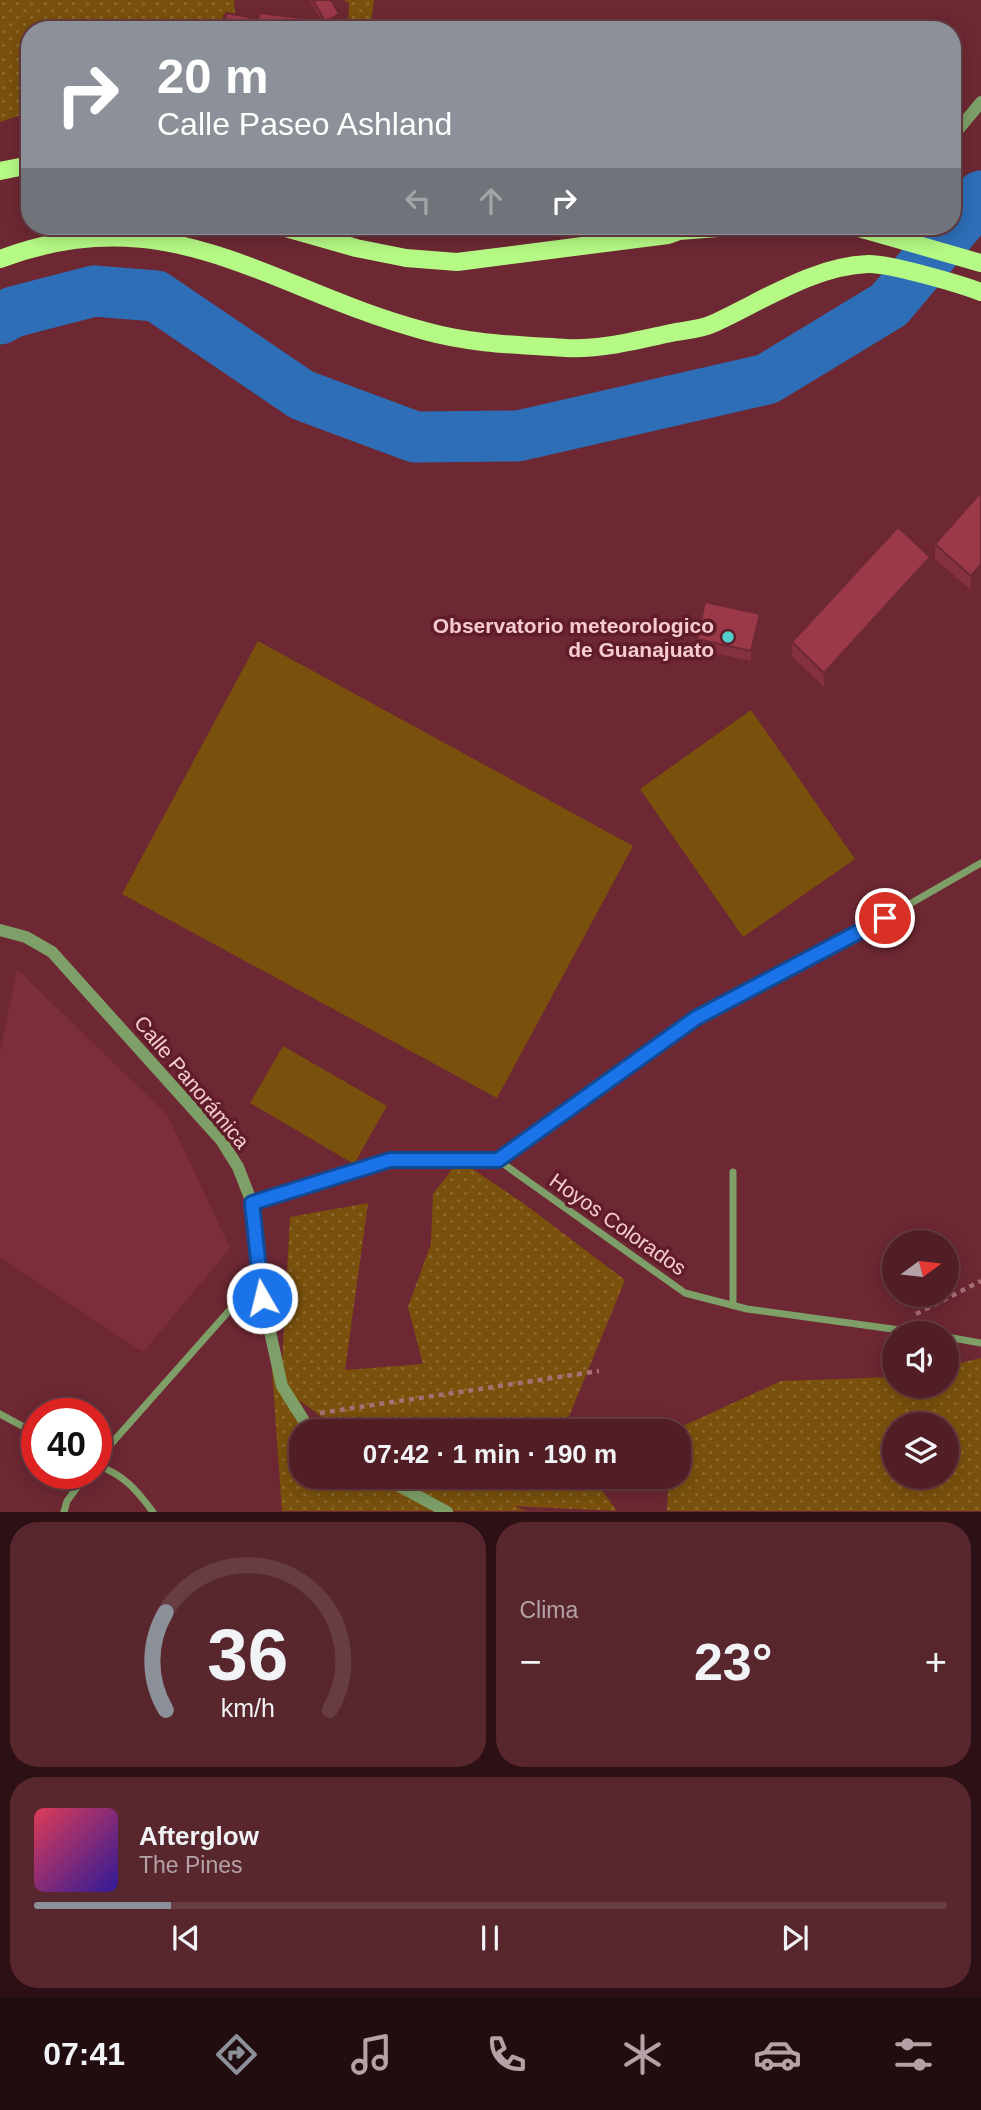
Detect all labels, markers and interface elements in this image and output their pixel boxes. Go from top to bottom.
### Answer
icon: right [42,49,133,140]
text: 20 m [157,49,269,103]
text: Calle Paseo Ashland [157,106,452,142]
icon: left [399,182,437,220]
icon: ahead [472,182,510,220]
icon: right [545,182,583,220]
place label: Observatorio meteorologico de Guanajuato [433,614,714,661]
marker: Observatorio meteorologico de Guanajuato [720,629,736,645]
pin [855,888,915,948]
icon: arrive [866,899,904,937]
street label: Calle Panorámica [130,1011,254,1153]
street label: Hoyos Colorados [545,1168,691,1280]
north arrow [882,1230,959,1307]
map controls [882,1230,959,1489]
position arrow [225,1261,299,1335]
button: sound [882,1321,959,1398]
speed limit sign: 40 [21,1398,112,1489]
button: layers [882,1412,959,1489]
text: 07:42 · 1 min · 190 m [363,1439,617,1469]
text: Clima [520,1597,578,1623]
text: 36 [207,1615,288,1696]
text: 23° [694,1633,773,1691]
text: − [520,1641,542,1683]
text: + [925,1641,947,1683]
text: km/h [221,1694,275,1722]
text: Afterglow [139,1821,259,1851]
text: The Pines [139,1852,243,1878]
icon: previous [167,1919,205,1957]
icon: pause [471,1919,509,1957]
icon: next [776,1919,814,1957]
icon: directions [212,2030,261,2079]
icon: music [347,2030,396,2079]
icon: phone [482,2030,531,2079]
icon: climate [618,2030,667,2079]
icon: car [753,2030,802,2079]
icon: filters [889,2030,938,2079]
text: 07:41 [43,2036,125,2072]

